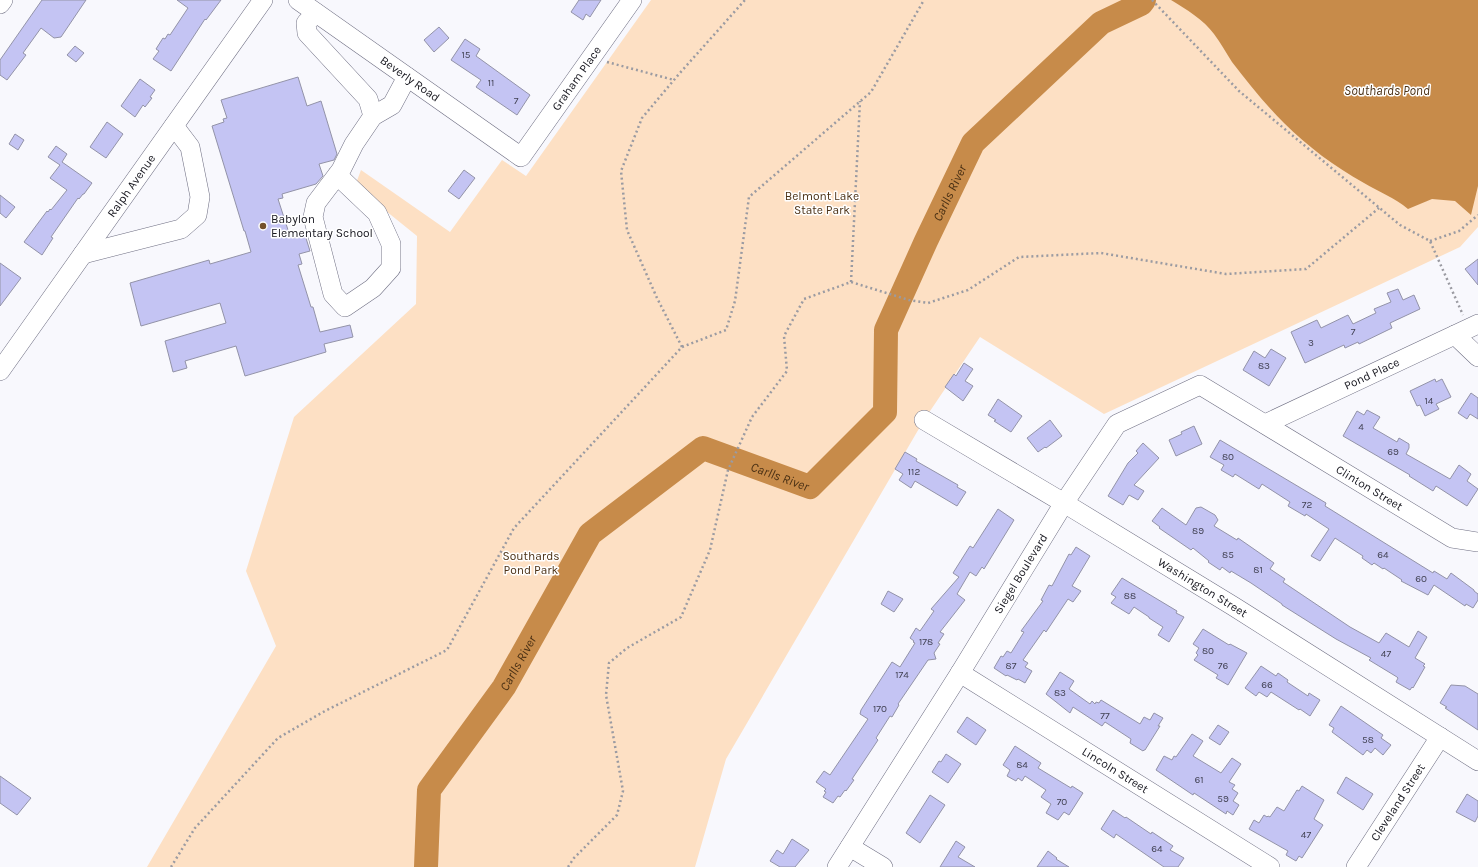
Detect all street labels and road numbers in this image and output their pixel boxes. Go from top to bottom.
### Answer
street label: Graham Place [549,43,604,113]
street label: Beverly Road [378,53,443,105]
street label: Ralph Avenue [104,152,158,220]
street label: Pond Place [1342,355,1402,393]
street label: Clinton Street [1333,462,1406,514]
street label: Siegel Boulevard [991,531,1050,616]
street label: Washington Street [1155,555,1250,620]
street label: Lincoln Street [1079,744,1151,796]
street label: Cleveland Street [1368,761,1428,844]

